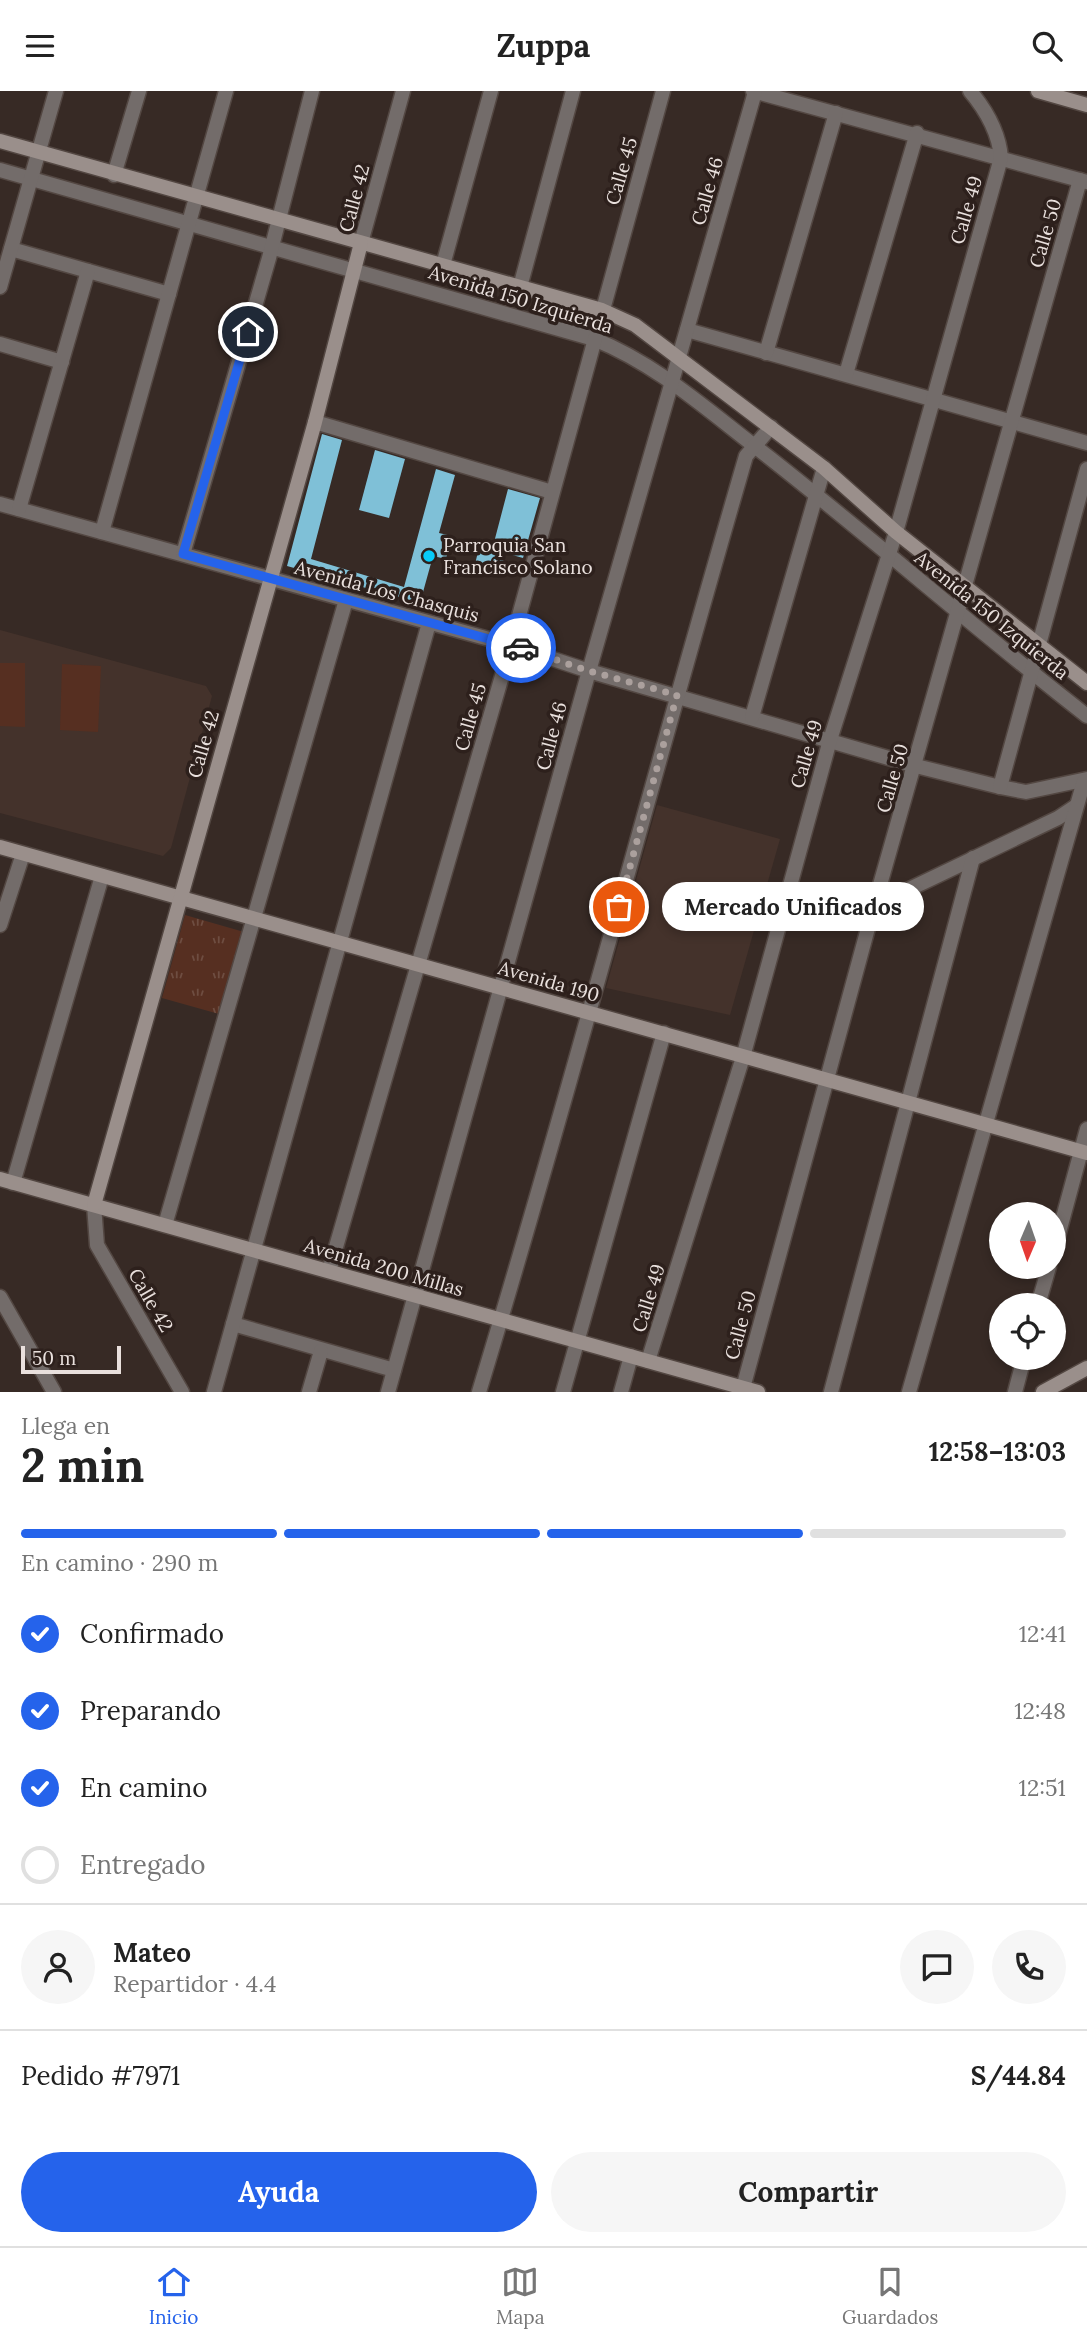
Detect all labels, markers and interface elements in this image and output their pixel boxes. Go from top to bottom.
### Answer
text: Zuppa [497,25,590,66]
icon: menu [21,27,59,65]
icon: search [1028,27,1066,65]
street label: Calle 45 [600,134,642,208]
street label: Calle 46 [686,154,728,228]
street label: Calle 42 [333,161,375,235]
street label: Calle 49 [945,173,987,247]
street label: Calle 50 [1024,196,1066,270]
street label: Avenida 150 Izquierda [425,259,616,339]
pin [218,302,278,362]
icon: home [229,313,267,351]
place label: Parroquia San Francisco Solano [443,533,593,579]
street label: Avenida 150 Izquierda [909,545,1074,685]
marker: Parroquia San Francisco Solano [421,548,437,564]
street label: Avenida Los Chasquis [291,555,482,627]
courier [486,613,556,683]
icon: car [502,629,540,667]
street label: Calle 45 [449,680,491,754]
street label: Calle 46 [530,699,572,773]
street label: Calle 42 [182,707,224,781]
street label: Calle 49 [785,717,827,791]
street label: Calle 50 [871,741,913,815]
pin [589,877,649,937]
callout: Mercado Unificados [661,883,924,931]
icon: bag [600,888,638,926]
text: Mercado Unificados [684,892,902,921]
street label: Avenida 190 [495,955,602,1007]
north arrow [989,1202,1066,1279]
map controls [989,1202,1066,1370]
street label: Avenida 200 Millas [300,1232,467,1301]
street label: Calle 49 [626,1261,670,1335]
street label: Calle 42 [123,1264,179,1336]
street label: Calle 50 [719,1288,761,1362]
button: locate [989,1293,1066,1370]
scale bar [21,1343,121,1375]
text: 50 m [32,1346,76,1370]
text: Llega en [21,1411,110,1440]
text: 12:58–13:03 [929,1435,1066,1468]
text: 2 min [21,1436,144,1495]
text: En camino · 290 m [21,1548,218,1577]
icon: check [21,1615,59,1653]
text: Confirmado [80,1617,224,1650]
text: 12:41 [1019,1619,1066,1648]
icon: check [21,1692,59,1730]
text: Preparando [80,1694,221,1727]
text: 12:48 [1014,1696,1066,1725]
icon: check [21,1769,59,1807]
text: En camino [80,1771,208,1804]
text: 12:51 [1019,1773,1066,1802]
text: Entregado [80,1848,206,1881]
button: person [21,1930,95,2004]
button: chat [900,1930,974,2004]
button: phone [992,1930,1066,2004]
text: Mateo [113,1936,191,1969]
text: Repartidor · 4.4 [113,1969,276,1998]
text: Pedido #7971 [21,2059,180,2092]
text: S/44.84 [971,2059,1066,2092]
button: Ayuda [21,2152,537,2232]
button: Compartir [551,2152,1066,2232]
tab: Inicio [149,2263,198,2329]
tab: Mapa [496,2263,544,2329]
tab: Guardados [842,2263,938,2329]

